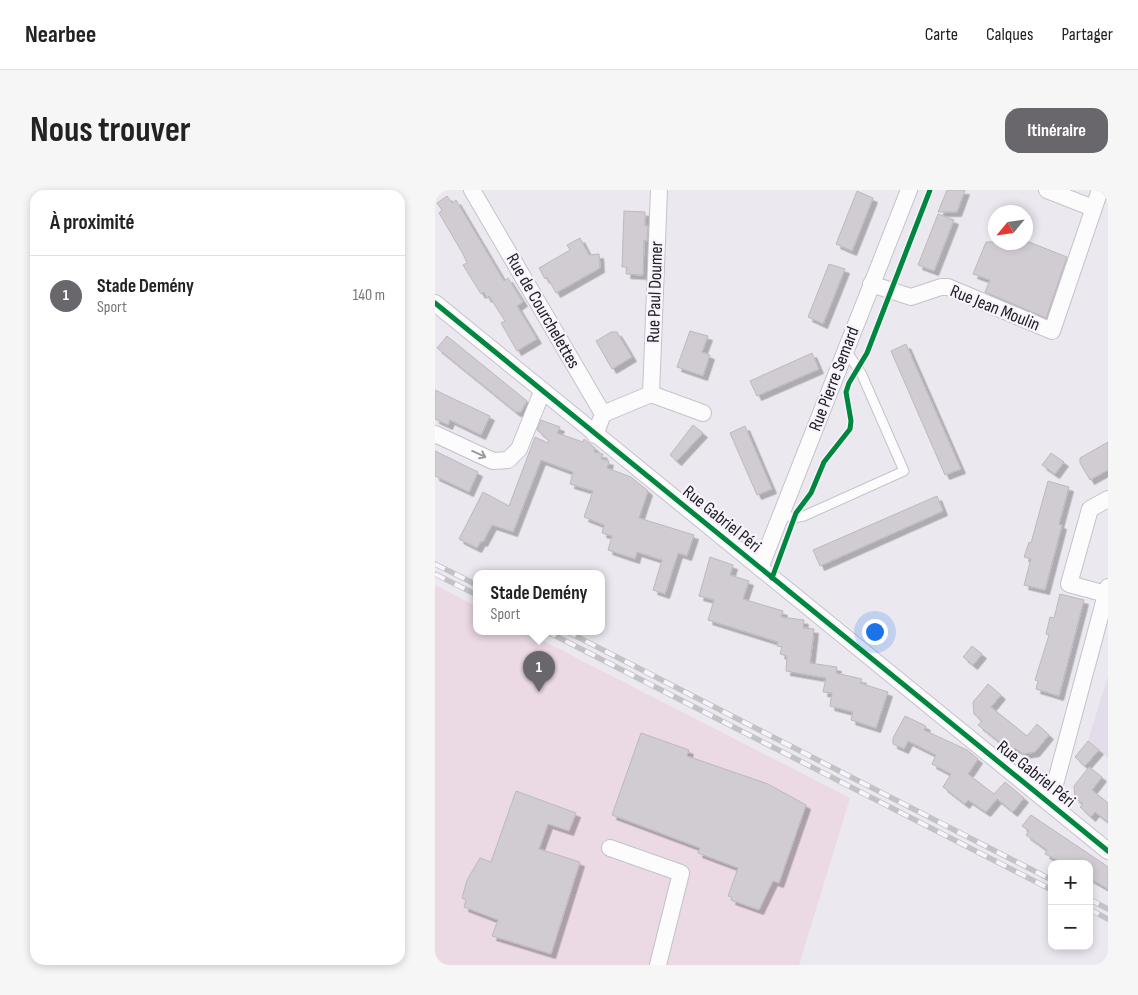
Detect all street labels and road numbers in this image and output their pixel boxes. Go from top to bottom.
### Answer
street label: Rue Paul Doumer [643,241,667,343]
street label: Rue de Courchelettes [502,250,584,372]
street label: Rue Jean Moulin [947,281,1043,335]
street label: Rue Pierre Semard [804,324,864,434]
street label: Rue Gabriel Péri [679,481,765,557]
street label: Rue Gabriel Péri [993,736,1079,812]

